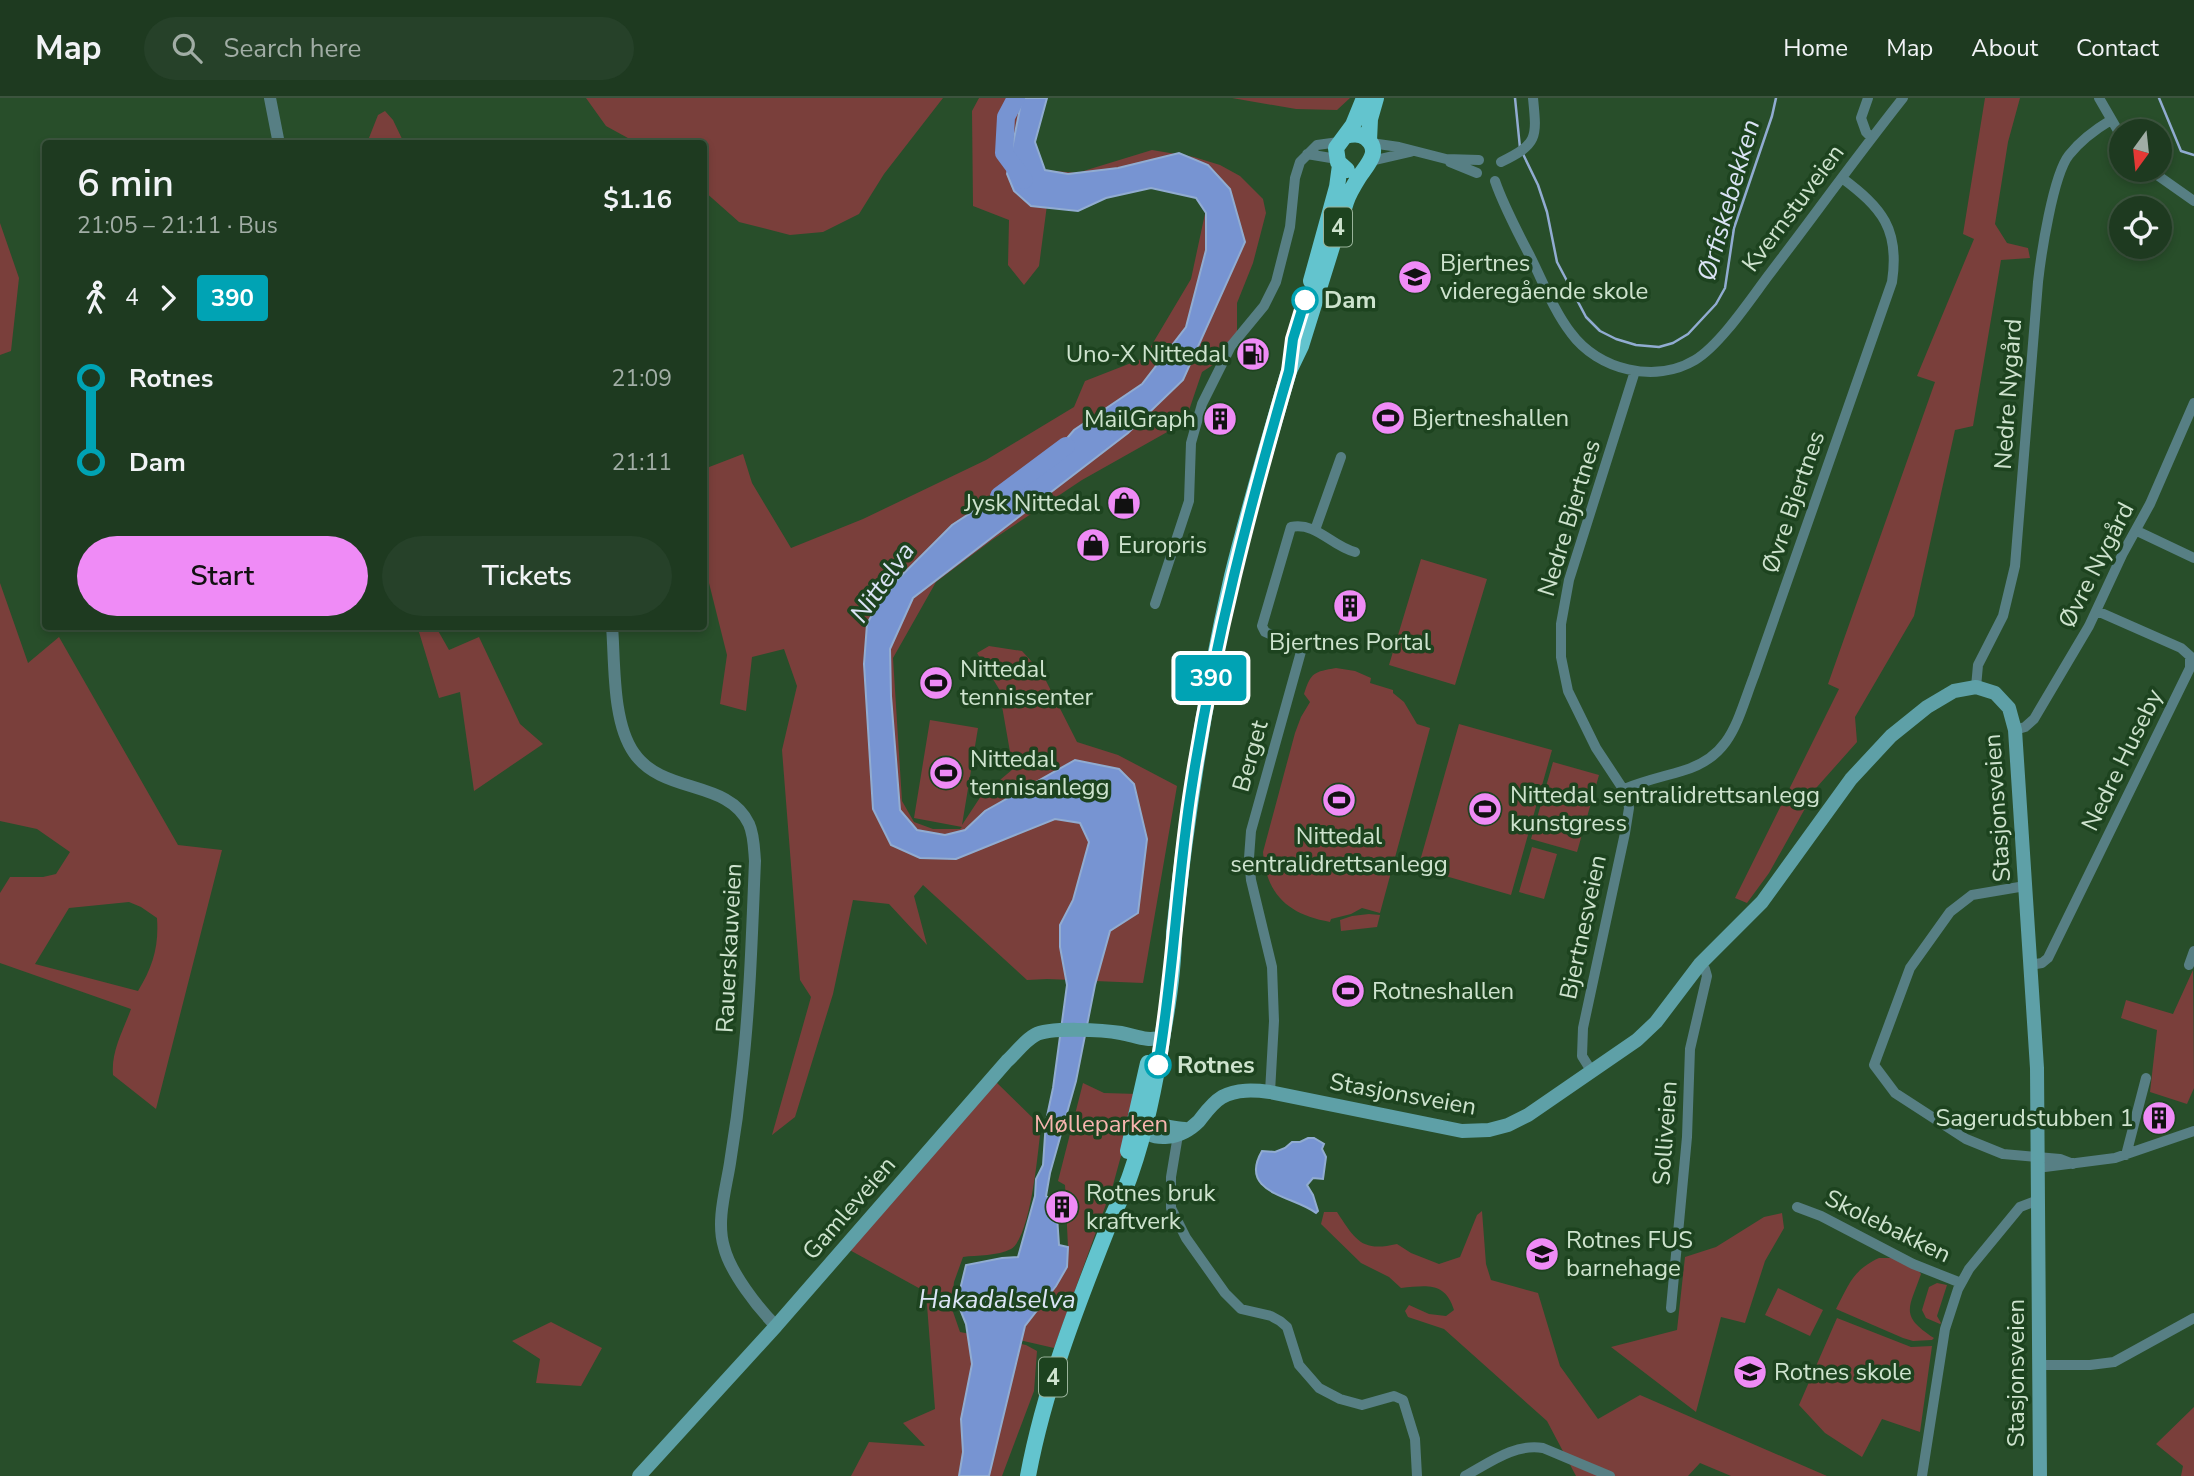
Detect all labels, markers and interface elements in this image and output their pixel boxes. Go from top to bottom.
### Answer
search box [144,17,634,80]
text: Map [35,26,102,71]
icon: search [168,29,206,67]
text: Search here [224,31,361,66]
text: Home [1783,32,1848,64]
text: Map [1886,32,1933,64]
text: About [1971,32,2038,64]
text: Contact [2076,32,2159,64]
water label: Ørfiskebekken [1689,115,1768,285]
north arrow [2109,119,2172,182]
map controls [2109,119,2172,259]
street label: Kvernstuveien [1735,138,1851,278]
text: 6 min [77,158,174,209]
text: $1.16 [603,182,672,217]
button: locate [2109,196,2172,259]
road number: 4 [1324,208,1352,246]
text: 21:05 – 21:11 · Bus [77,210,278,241]
place label: Bjertnes videregående skole [1440,247,1648,307]
school or university icon: Bjertnes videregående skole [1396,258,1434,296]
icon: walk [77,279,115,317]
icon: forward [149,279,187,317]
text: 4 [125,282,139,313]
text: 390 [211,282,254,314]
place label: Dam [1324,284,1376,316]
marker: Dam [1292,287,1318,313]
street label: Nedre Nygård [1987,318,2029,470]
fuel station icon: Uno-X Nittedal [1234,335,1272,373]
place label: Uno-X Nittedal [1066,338,1228,370]
text: Rotnes [129,361,213,396]
text: 21:09 [612,363,672,394]
sports icon: Bjertneshallen [1369,399,1407,437]
building icon: MailGraph [1201,400,1239,438]
place label: Bjertneshallen [1412,402,1569,434]
place label: MailGraph [1084,403,1196,435]
street label: Øvre Bjertnes [1754,427,1832,577]
street label: Nedre Bjertnes [1530,436,1608,600]
text: Dam [129,445,186,480]
text: 21:11 [612,447,672,478]
shop icon: Jysk Nittedal [1105,484,1143,522]
place label: Jysk Nittedal [963,487,1100,519]
street label: Øvre Nygård [2051,497,2141,633]
shop icon: Europris [1074,526,1112,564]
place label: Europris [1118,529,1207,561]
water label: Nittelva [842,535,923,630]
button: Start [77,536,368,616]
button: Tickets [382,536,672,616]
building icon: Bjertnes Portal [1331,587,1369,625]
place label: Bjertnes Portal [1269,626,1431,658]
place label: Nittedal tennissenter [960,653,1093,713]
line badge: 390 [1171,655,1251,701]
text: 390 [1189,662,1233,694]
sports icon: Nittedal tennissenter [917,664,955,702]
street label: Nedre Huseby [2074,683,2170,836]
street label: Berget [1225,716,1276,795]
street label: Stasjonsveien [1976,733,2018,883]
place label: Nittedal tennisanlegg [970,743,1110,803]
sports icon: Nittedal tennisanlegg [927,754,965,792]
place label: Nittedal sentralidrettsanlegg kunstgress [1510,779,1820,839]
sports icon: Nittedal sentralidrettsanlegg [1320,781,1358,819]
sports icon: Nittedal sentralidrettsanlegg kunstgress [1466,790,1504,828]
place label: Nittedal sentralidrettsanlegg [1230,820,1448,880]
street label: Bjertnesveien [1552,852,1614,1002]
street label: Rauerskauveien [709,862,749,1034]
sports icon: Rotneshallen [1329,972,1367,1010]
place label: Rotneshallen [1372,975,1514,1007]
place label: Rotnes [1177,1049,1255,1081]
marker: Rotnes [1145,1052,1171,1078]
street label: Stasjonsveien [1327,1065,1479,1123]
street label: Solliveien [1645,1080,1685,1186]
building icon: Sagerudstubben 1 [2140,1099,2178,1137]
place label: Sagerudstubben 1 [1935,1102,2134,1134]
park label: Mølleparken [1034,1108,1168,1140]
street label: Gamleveien [795,1149,903,1267]
place label: Rotnes bruk kraftverk [1086,1177,1217,1237]
street label: Skolebakken [1820,1182,1956,1270]
building icon: Rotnes bruk kraftverk [1043,1188,1081,1226]
place label: Rotnes FUS barnehage [1566,1224,1693,1284]
school or university icon: Rotnes FUS barnehage [1523,1235,1561,1273]
water label: Hakadalselva [918,1282,1076,1317]
street label: Stasjonsveien [2000,1299,2032,1447]
school or university icon: Rotnes skole [1731,1353,1769,1391]
place label: Rotnes skole [1774,1356,1912,1388]
road number: 4 [1039,1358,1067,1396]

